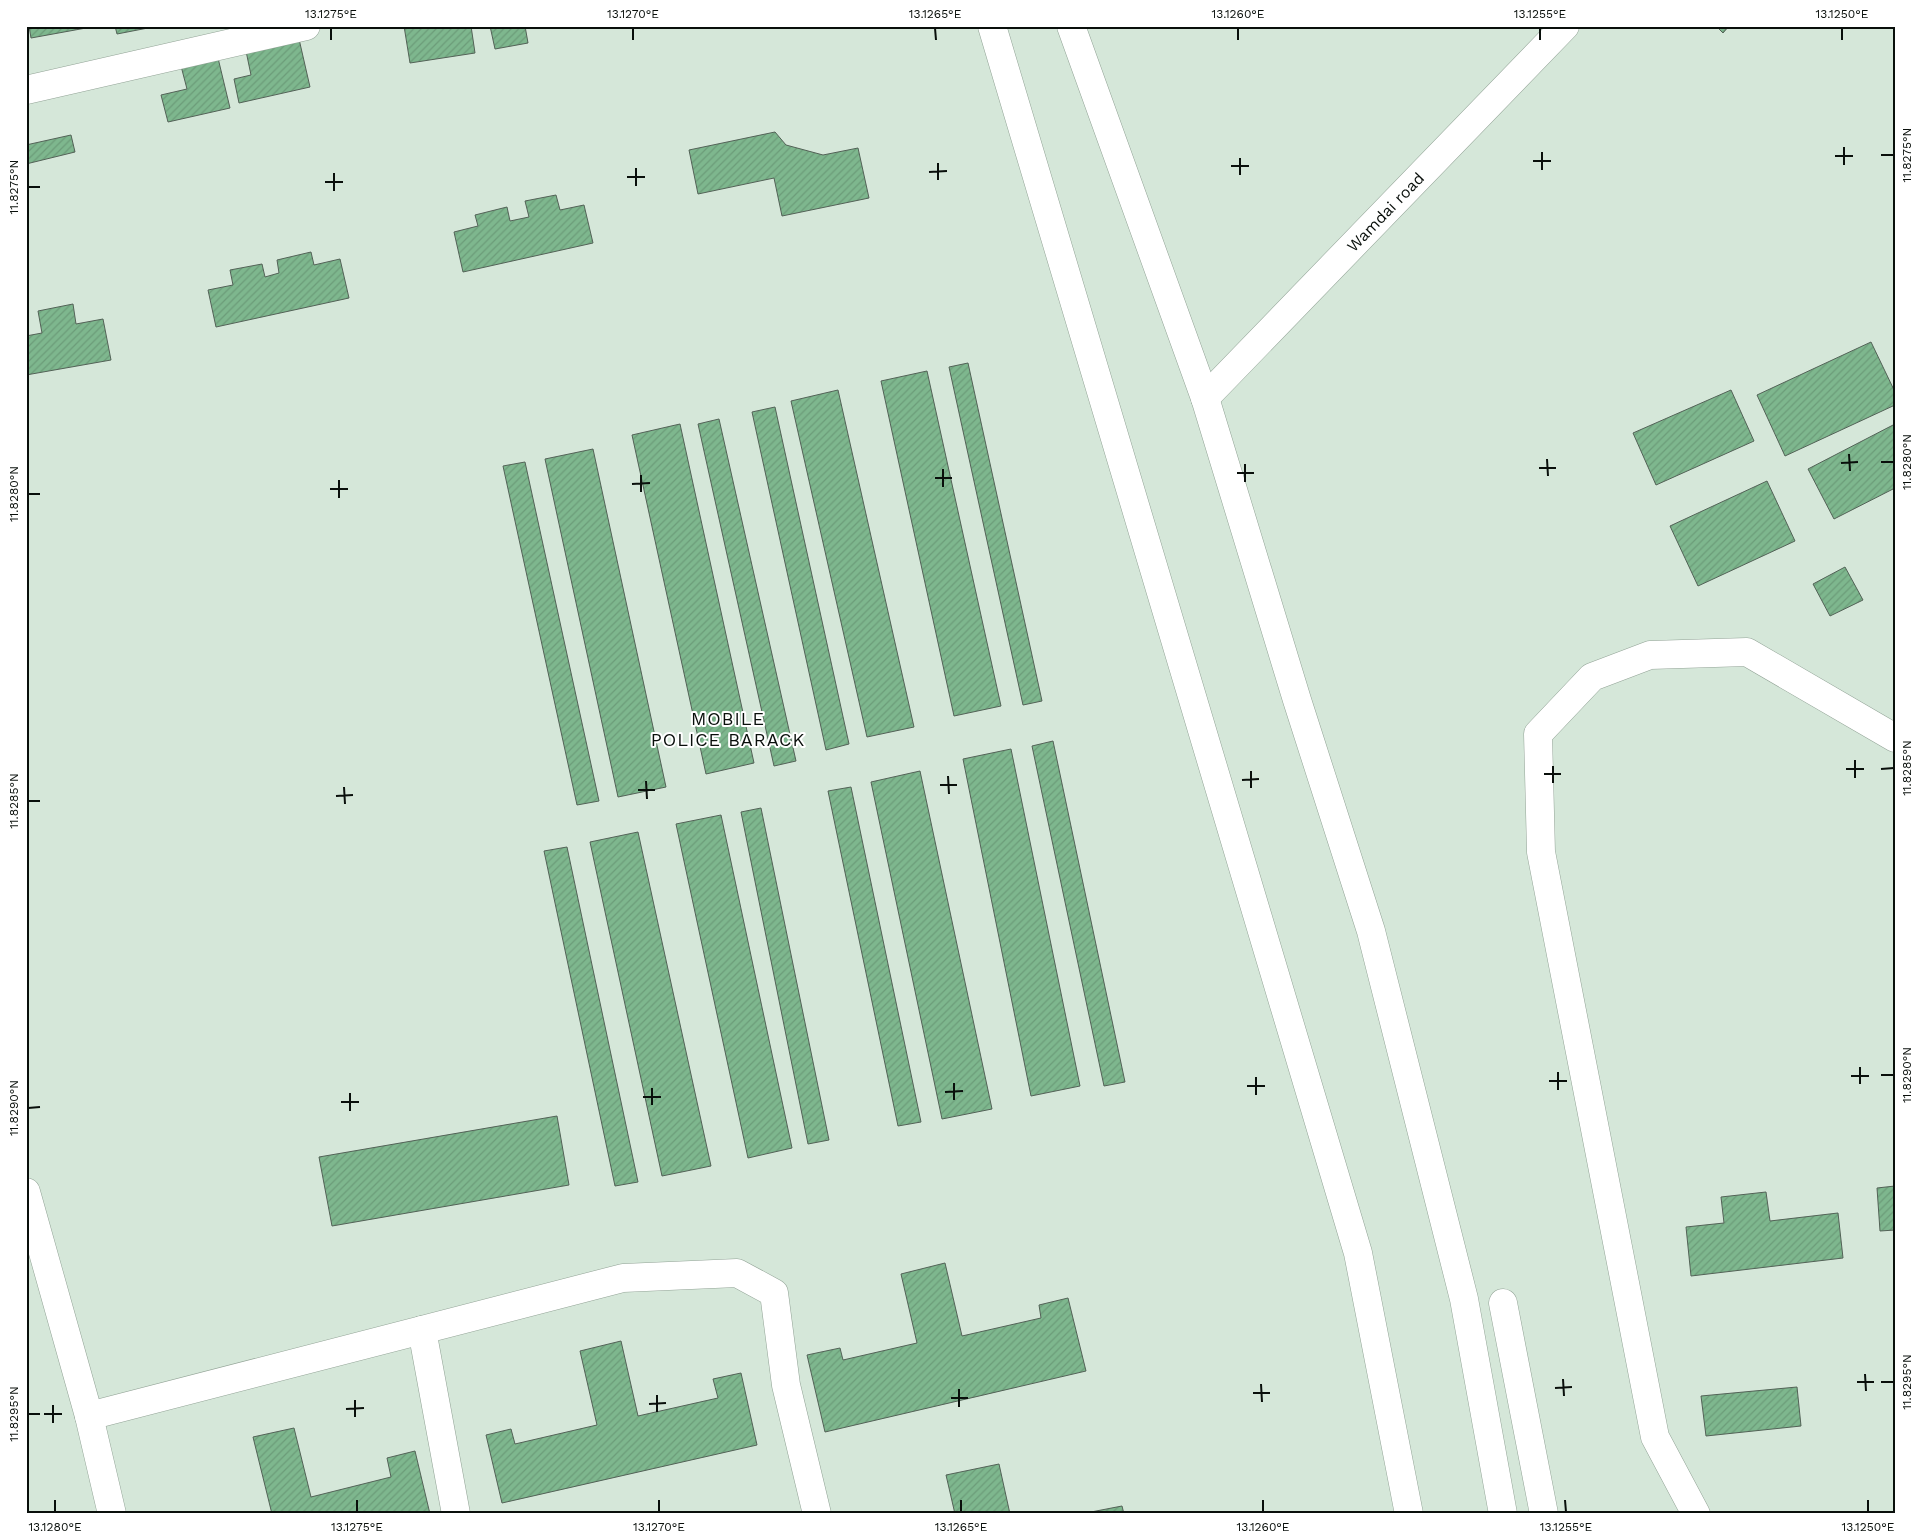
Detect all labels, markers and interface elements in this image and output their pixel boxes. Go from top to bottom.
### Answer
text: 13.1275°E [305,7,357,21]
text: 13.1270°E [607,7,659,21]
text: 13.1265°E [909,7,962,21]
text: 13.1260°E [1211,7,1265,21]
text: 13.1255°E [1514,7,1566,21]
text: 13.1250°E [1816,7,1869,21]
text: 11.8275°N [1900,128,1914,182]
text: 11.8275°N [7,160,21,214]
street label: Wamdai road [1343,169,1428,256]
text: 11.8280°N [1900,434,1914,490]
text: 11.8280°N [7,466,21,522]
district label: MOBILE POLICE BARACK [651,708,805,750]
text: 11.8285°N [1900,740,1914,796]
text: 11.8285°N [7,773,21,829]
text: 11.8290°N [1900,1047,1914,1103]
text: 11.8290°N [7,1080,21,1136]
text: 11.8295°N [1900,1354,1914,1410]
text: 11.8295°N [7,1386,21,1442]
text: 13.1280°E [28,1520,82,1534]
text: 13.1275°E [331,1520,383,1534]
text: 13.1270°E [633,1520,685,1534]
text: 13.1265°E [935,1520,988,1534]
text: 13.1260°E [1236,1520,1290,1534]
text: 13.1255°E [1540,1520,1592,1534]
text: 13.1250°E [1842,1520,1895,1534]

